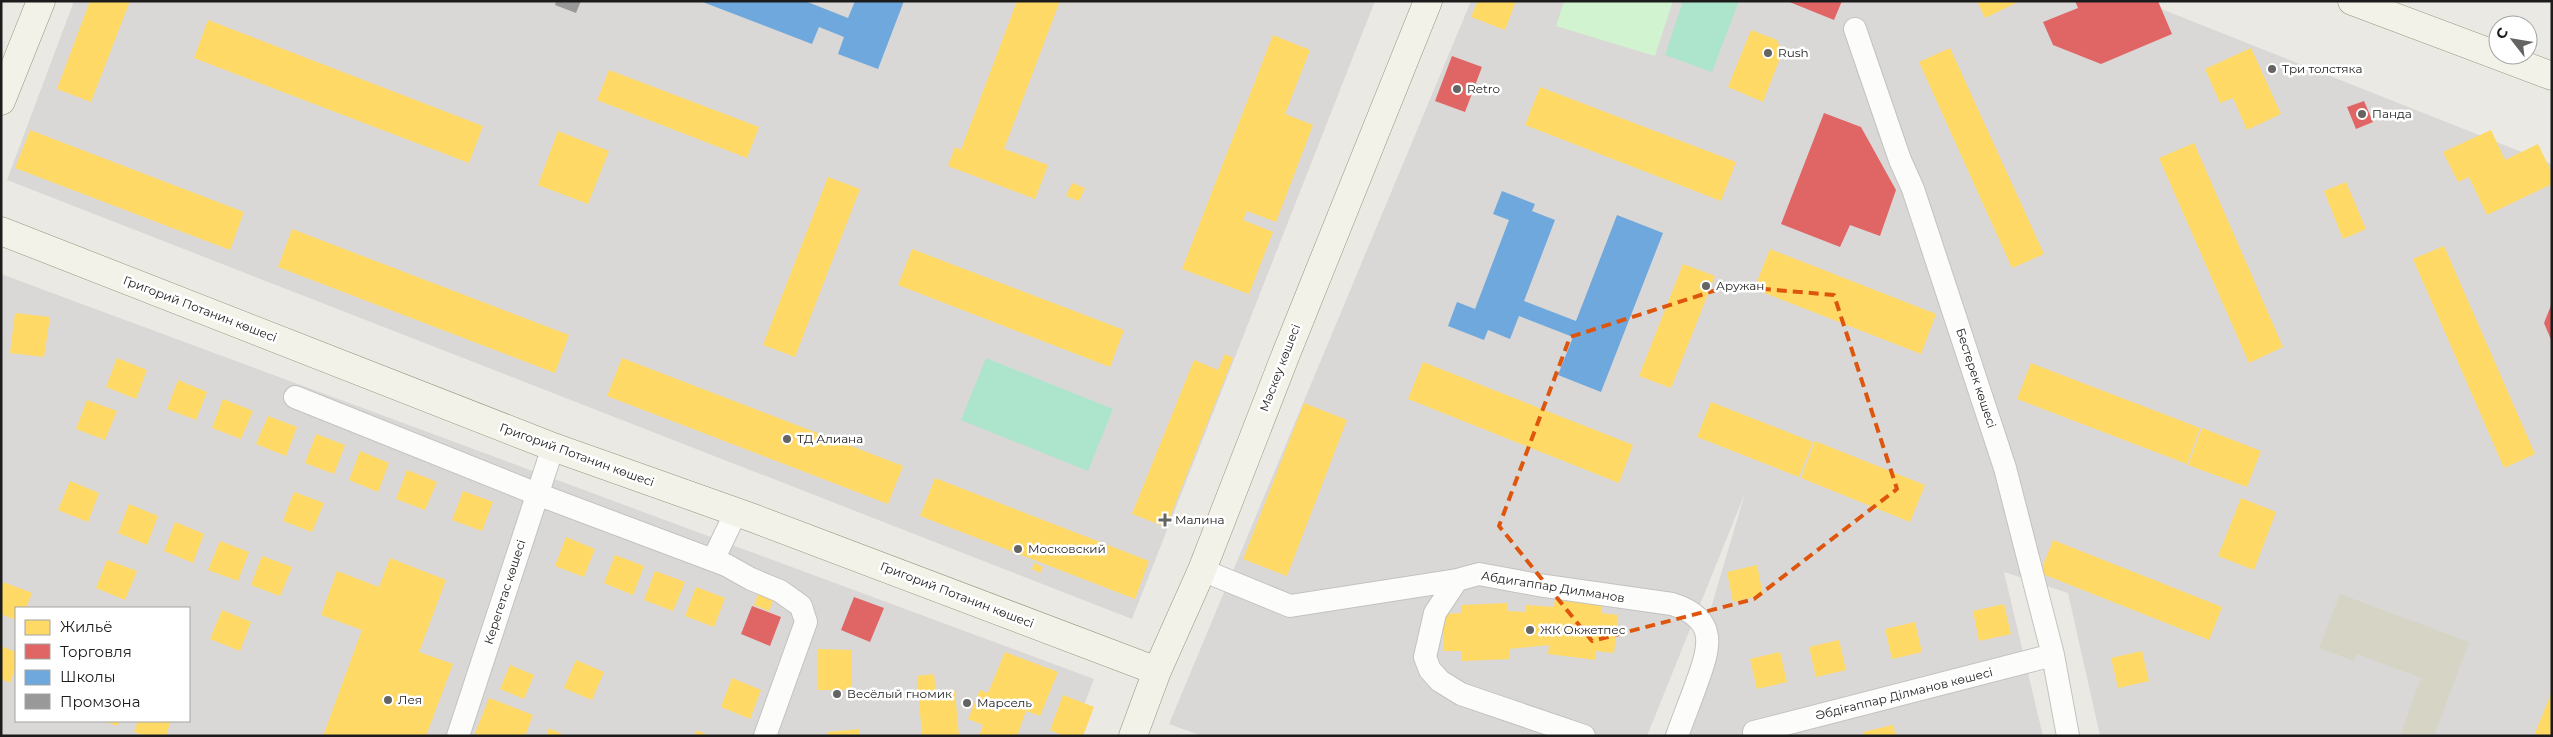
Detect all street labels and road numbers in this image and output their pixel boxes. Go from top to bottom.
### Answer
street label: Григорий Потанин көшесі [121,272,279,345]
street label: Мәскеу көшесі [1256,322,1303,414]
street label: Бестерек көшесі [1953,326,2000,430]
street label: Григорий Потанин көшесі [498,420,657,490]
street label: Керегетас көшесі [481,538,529,646]
street label: Григорий Потанин көшесі [878,558,1036,631]
street label: Абдигаппар Дилманов [1480,568,1626,605]
street label: Әбдіғаппар Ділманов көшесі [1814,664,1994,723]

